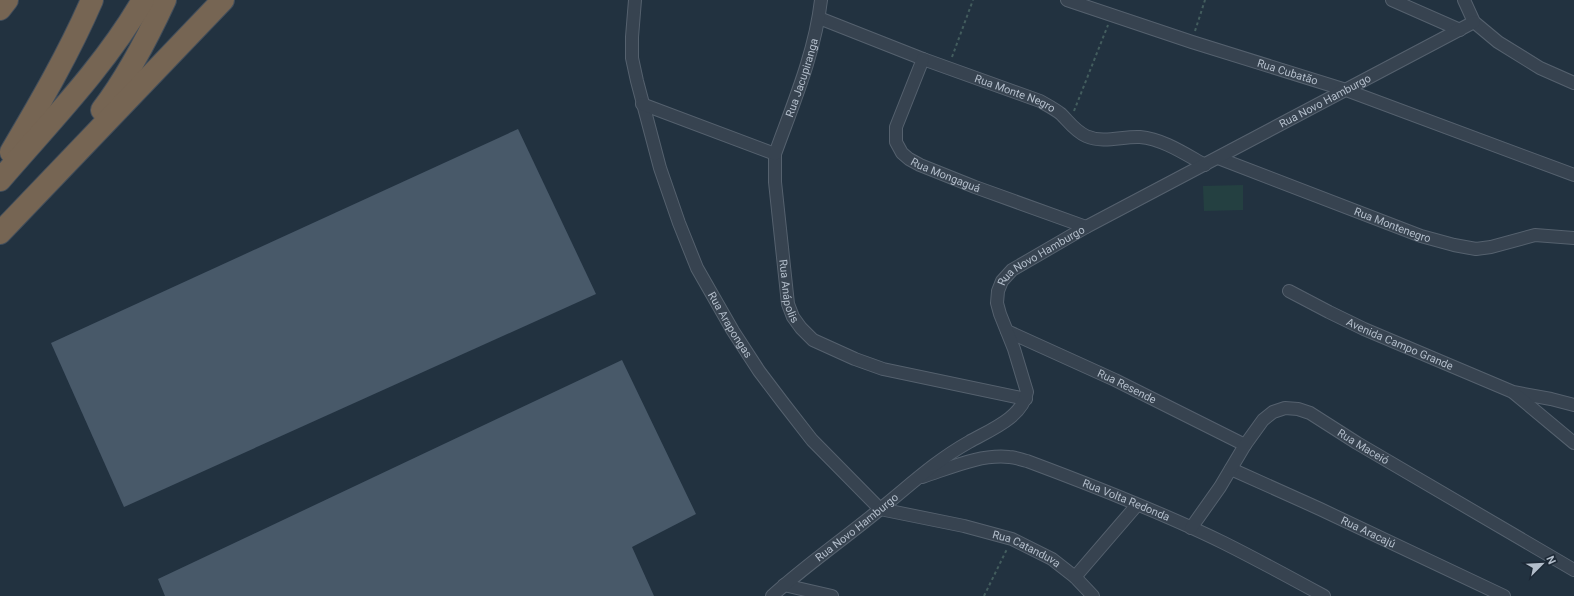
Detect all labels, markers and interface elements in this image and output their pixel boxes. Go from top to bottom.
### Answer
street label: Rua Jacupiranga [783,37,821,119]
street label: Rua Cubatão [1256,57,1319,88]
street label: Rua Monte Negro [973,72,1058,115]
street label: Rua Novo Hamburgo [1277,72,1373,131]
street label: Rua Mongaguá [908,155,982,195]
street label: Rua Montenegro [1352,205,1432,245]
street label: Rua Novo Hamburgo [995,223,1087,287]
street label: Rua Anápolis [776,259,801,326]
street label: Rua Arapongas [705,290,755,361]
street label: Avenida Campo Grande [1344,316,1455,373]
street label: Rua Resende [1095,367,1158,407]
street label: Rua Maceió [1335,426,1391,467]
street label: Rua Volta Redonda [1081,477,1172,524]
street label: Rua Novo Hamburgo [813,491,901,564]
street label: Rua Aracajú [1339,514,1397,551]
street label: Rua Catanduva [991,528,1063,570]
north arrow [1522,544,1562,584]
text: N [1543,554,1558,567]

